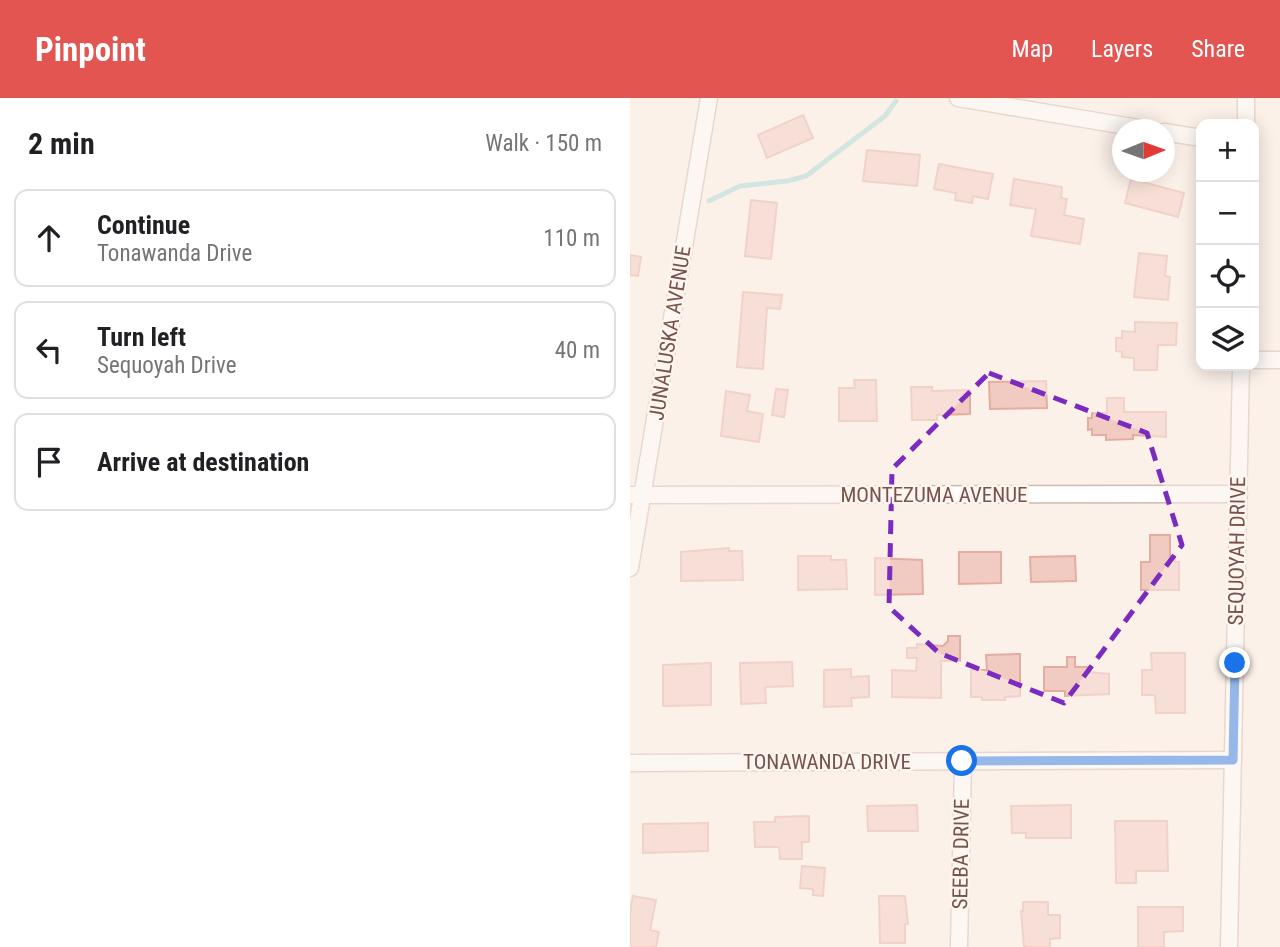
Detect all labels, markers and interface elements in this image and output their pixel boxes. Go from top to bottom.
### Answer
text: Pinpoint [35,30,146,69]
text: Map [1012,35,1053,63]
text: Layers [1091,35,1153,63]
text: Share [1191,35,1245,63]
north arrow [1112,119,1175,182]
map controls [1196,119,1259,371]
button: + [1196,119,1259,182]
text: 2 min [28,126,95,161]
text: Walk · 150 m [485,130,602,157]
button: − [1196,182,1259,245]
text: Continue [97,210,190,240]
icon: ahead [30,219,68,257]
text: 110 m [543,225,600,252]
text: Tonawanda Drive [97,240,252,267]
street label: JUNALUSKA AVENUE [644,244,696,422]
button: locate [1196,245,1259,308]
button: layers [1196,308,1259,371]
text: Turn left [97,322,186,352]
icon: left [30,331,68,369]
text: 40 m [555,337,600,364]
text: Sequoyah Drive [97,352,236,379]
icon: arrive [30,443,68,481]
text: Arrive at destination [97,447,309,477]
street label: SEQUOYAH DRIVE [1224,477,1250,625]
street label: MONTEZUMA AVENUE [841,483,1028,507]
route end [1219,647,1250,678]
route start [946,745,977,776]
street label: TONAWANDA DRIVE [743,750,911,774]
street label: SEEBA DRIVE [948,798,974,910]

